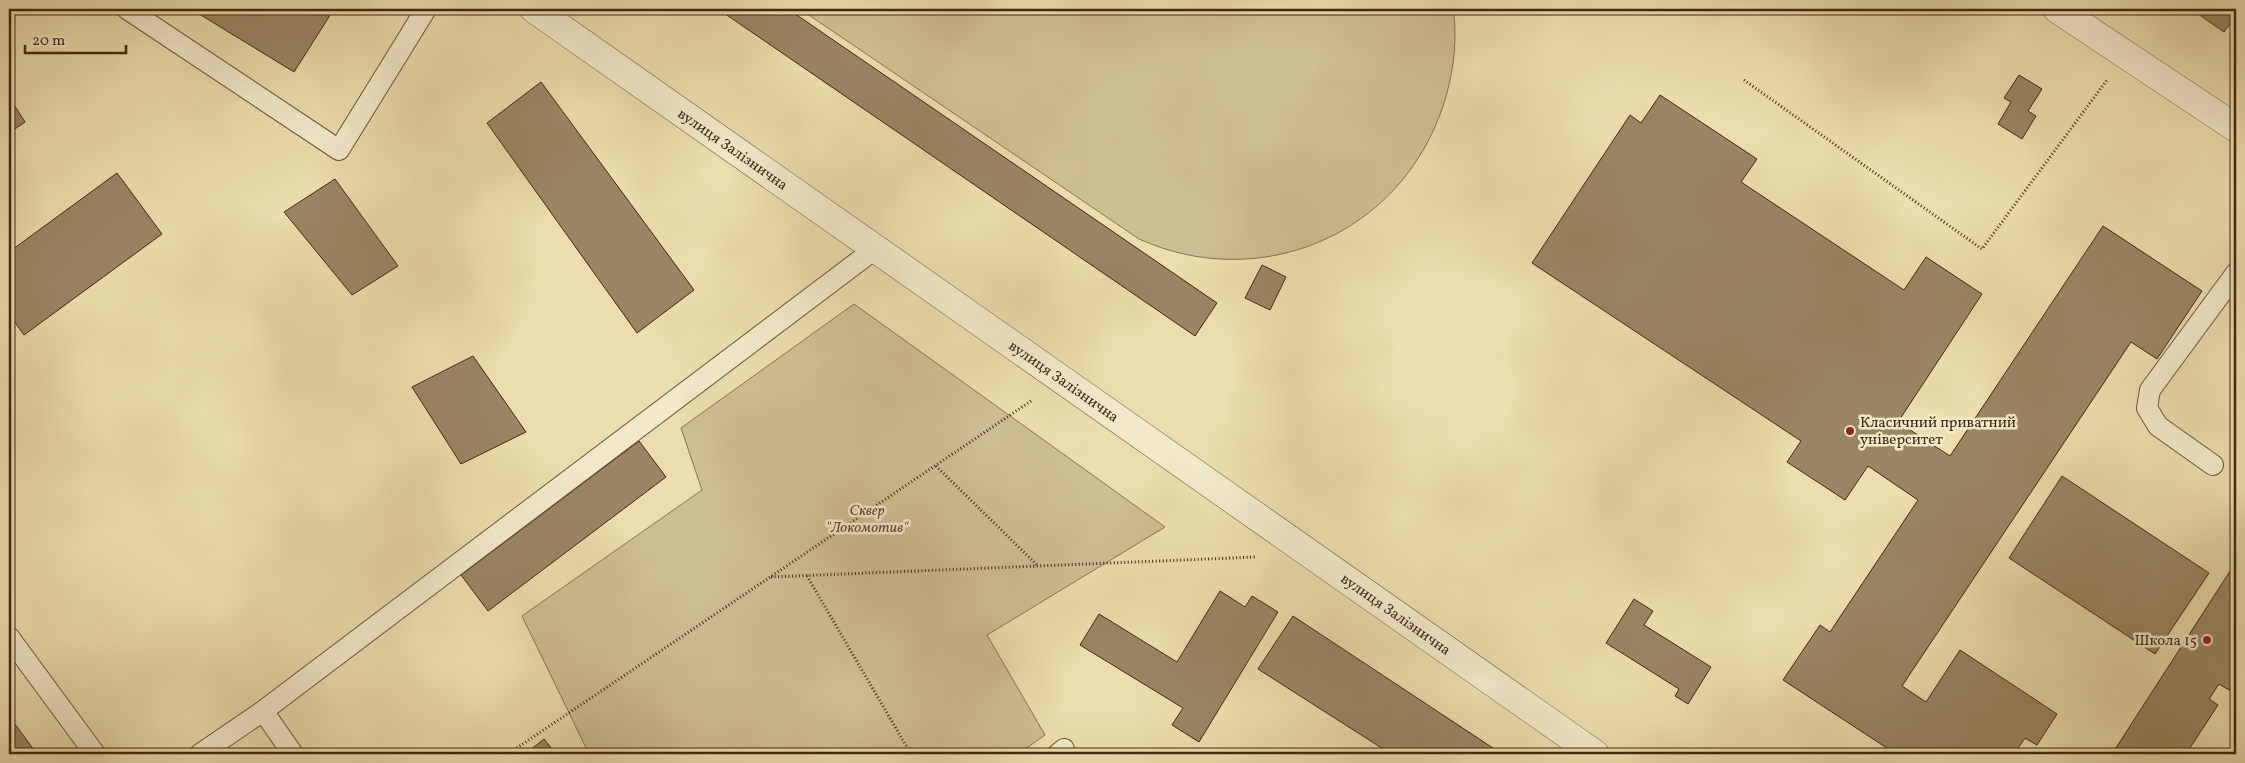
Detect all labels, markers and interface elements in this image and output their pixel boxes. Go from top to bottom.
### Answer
scale bar [25,22,126,54]
text: 20 m [32,31,65,52]
street label: вулиця Залізнична [673,104,792,196]
street label: вулиця Залізнична [1004,336,1123,428]
place label: Класичний приватний університет [1860,413,2016,451]
marker: Класичний приватний університет [1844,425,1856,437]
park label: Сквер "Локомотив" [826,501,909,539]
street label: вулиця Залізнична [1336,569,1455,661]
place label: Школа 15 [2134,631,2197,652]
marker: Школа 15 [2201,634,2213,646]

